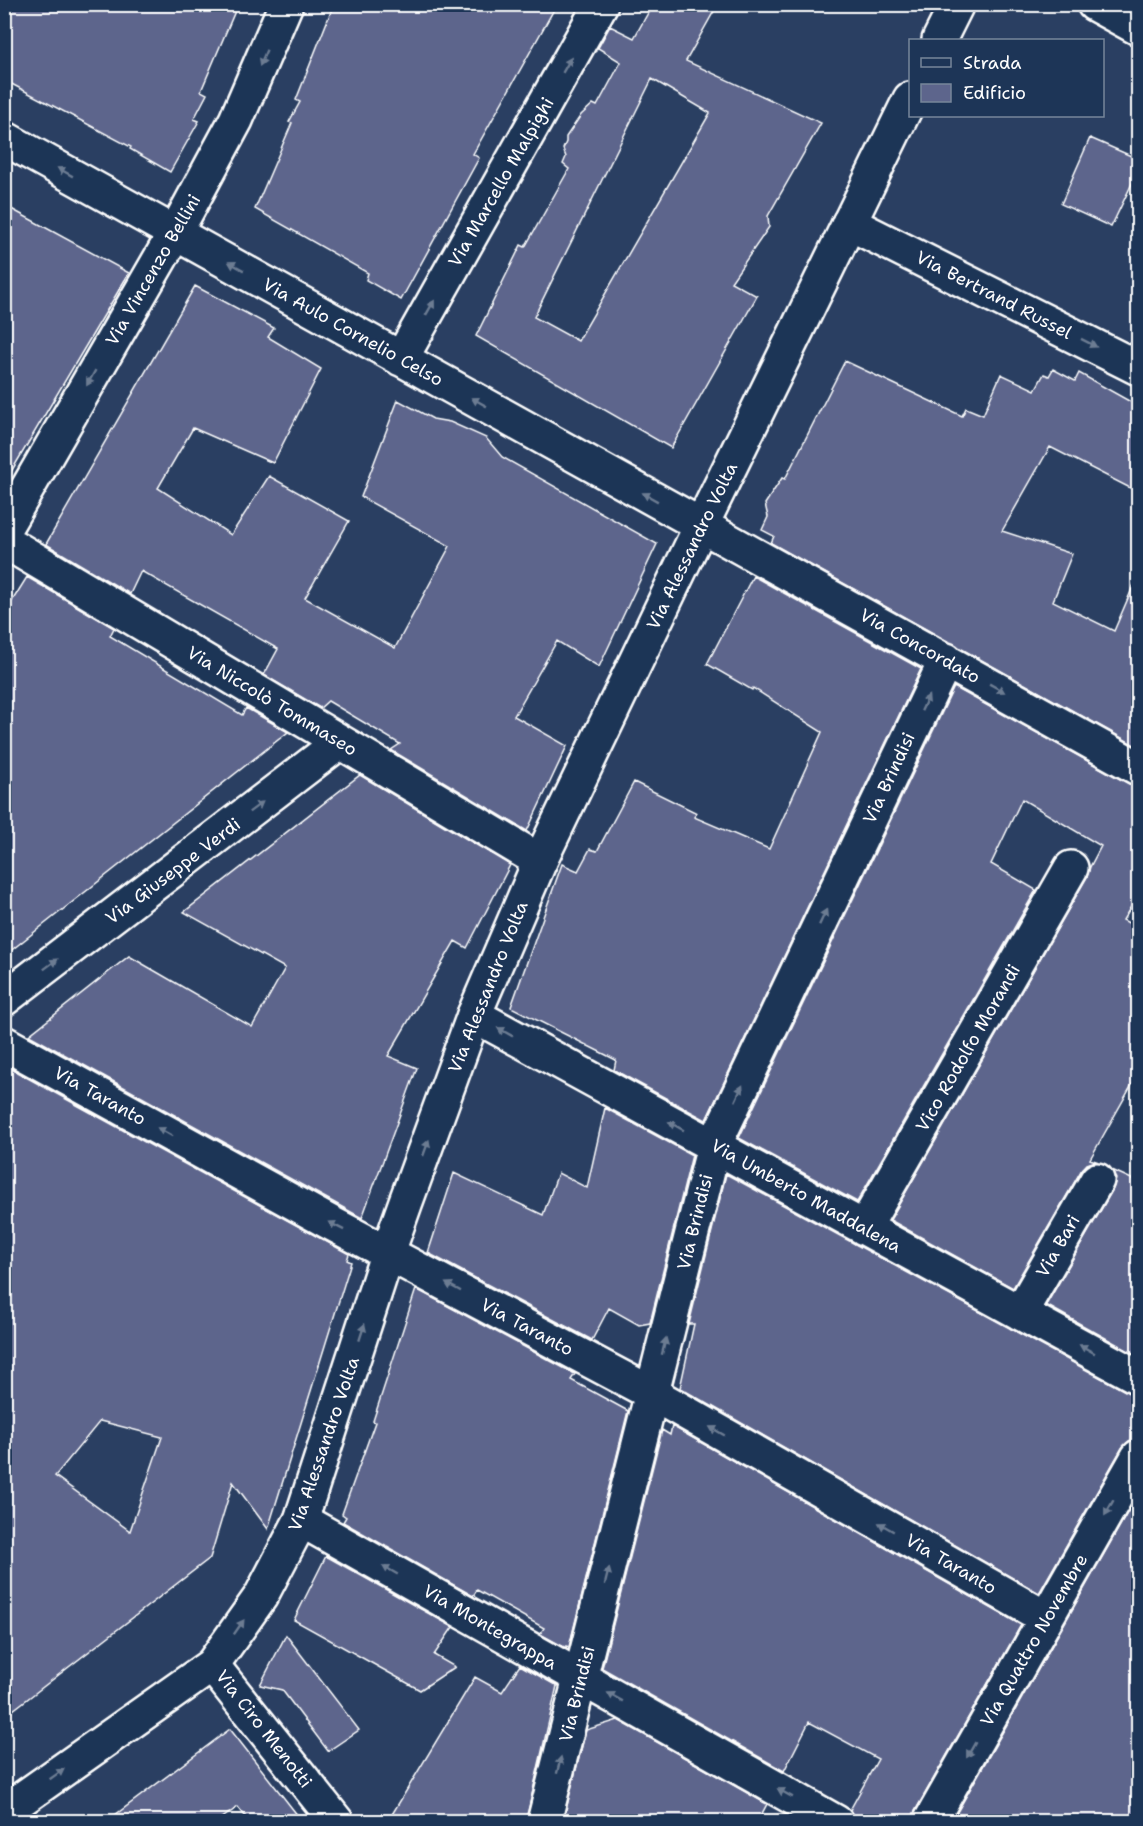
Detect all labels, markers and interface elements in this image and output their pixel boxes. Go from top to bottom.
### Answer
legend [909,39,1104,117]
one-way arrow [258,50,268,68]
text: Strada [963,51,1022,75]
one-way arrow [562,56,572,73]
text: Edificio [963,81,1026,105]
street label: Via Marcello Malpighi [443,93,559,271]
one-way arrow [56,167,73,177]
street label: Via Vincenzo Bellini [100,190,206,350]
street label: Via Bertrand Russel [912,245,1077,345]
one-way arrow [228,261,244,272]
street label: Via Aulo Cornelio Celso [258,272,448,392]
one-way arrow [425,299,435,316]
one-way arrow [1081,339,1098,348]
one-way arrow [86,370,97,386]
one-way arrow [471,397,488,407]
street label: Via Alessandro Volta [641,458,743,634]
one-way arrow [641,492,658,502]
street label: Via Concordato [855,603,985,689]
street label: Via Niccolò Tommaseo [182,641,362,761]
one-way arrow [988,683,1005,693]
one-way arrow [920,695,929,712]
street label: Via Brindisi [857,728,921,828]
one-way arrow [248,801,264,814]
street label: Via Giuseppe Verdi [101,812,245,930]
street label: Via Alessandro Volta [443,898,533,1076]
one-way arrow [818,909,827,926]
one-way arrow [43,958,59,970]
street label: Vico Rodolfo Morandi [910,960,1026,1136]
one-way arrow [496,1027,513,1037]
street label: Via Taranto [50,1061,150,1131]
one-way arrow [734,1085,743,1102]
one-way arrow [667,1121,684,1131]
one-way arrow [156,1127,173,1137]
street label: Via Umberto Maddalena [707,1134,905,1258]
one-way arrow [421,1139,431,1157]
street label: Via Brindisi [671,1171,719,1273]
street label: Via Bari [1030,1210,1086,1282]
one-way arrow [327,1221,344,1231]
one-way arrow [444,1282,461,1292]
street label: Via Taranto [476,1293,578,1361]
one-way arrow [358,1323,368,1341]
one-way arrow [660,1337,670,1355]
one-way arrow [1079,1344,1095,1355]
street label: Via Alessandro Volta [283,1353,365,1535]
one-way arrow [709,1425,725,1436]
one-way arrow [1104,1500,1115,1516]
one-way arrow [877,1522,894,1532]
street label: Via Taranto [901,1528,1001,1600]
street label: Via Quattro Novembre [975,1549,1093,1731]
one-way arrow [381,1565,398,1575]
one-way arrow [602,1567,612,1585]
street label: Via Montegrappa [419,1579,561,1675]
one-way arrow [233,1619,245,1635]
street label: Via Brindisi [553,1643,601,1745]
street label: Via Ciro Menotti [210,1665,318,1793]
one-way arrow [606,1692,623,1702]
one-way arrow [966,1742,976,1759]
one-way arrow [554,1756,564,1774]
one-way arrow [48,1768,64,1780]
one-way arrow [776,1788,793,1798]

